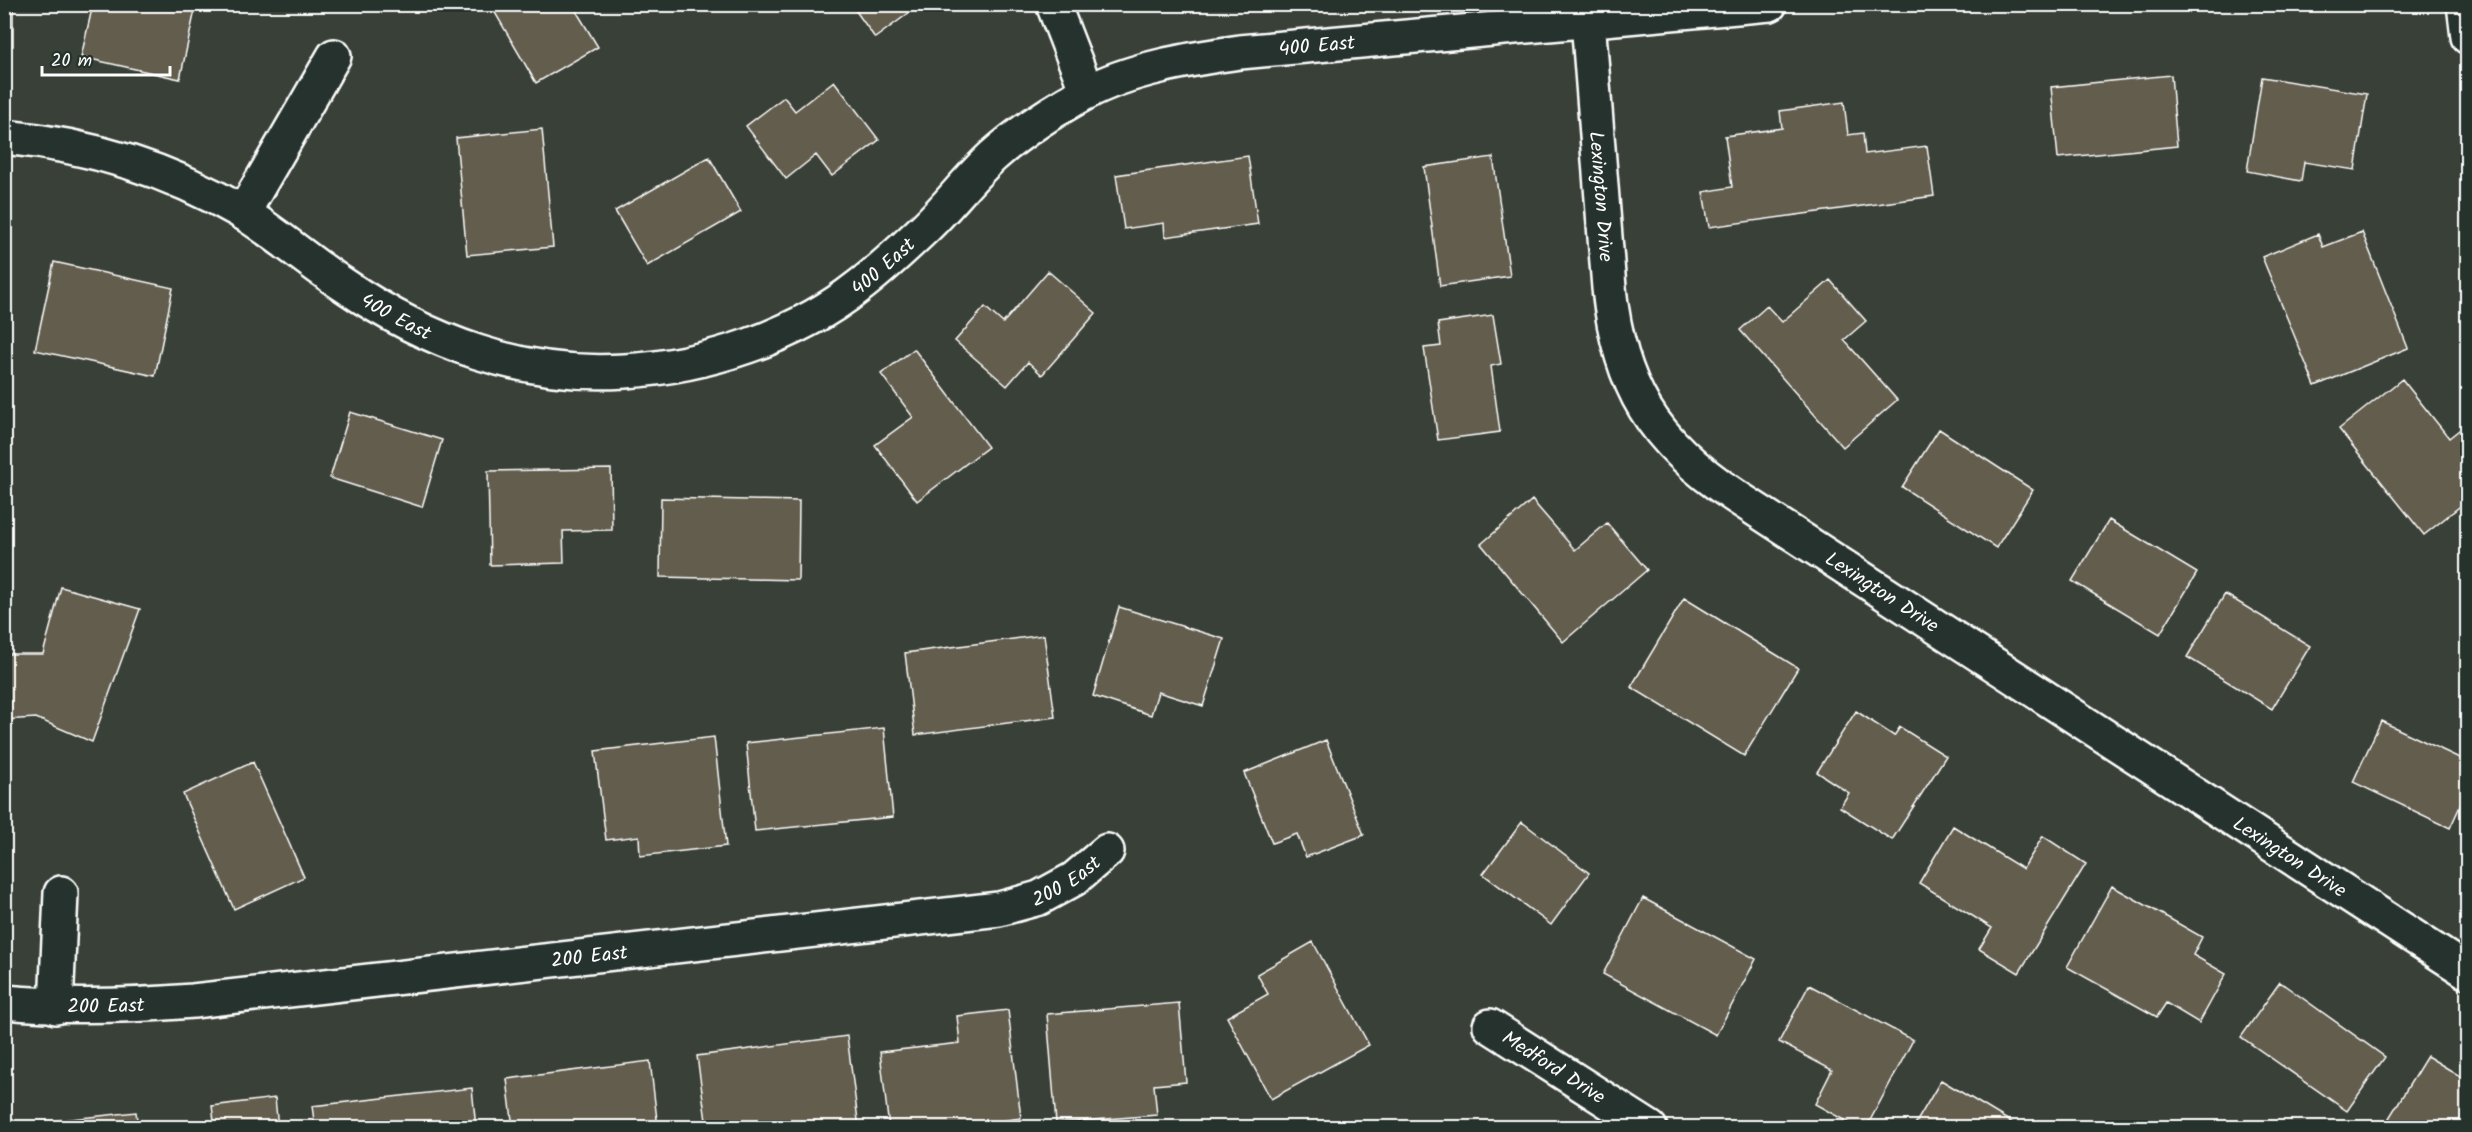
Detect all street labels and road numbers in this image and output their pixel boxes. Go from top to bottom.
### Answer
street label: 400 East [1277,28,1357,66]
street label: Lexington Drive [1579,130,1621,263]
street label: 400 East [845,231,924,305]
street label: 400 East [354,286,436,350]
street label: Lexington Drive [1818,544,1945,642]
street label: Lexington Drive [2225,809,2352,907]
street label: 200 East [1029,848,1109,917]
street label: 200 East [549,937,630,978]
street label: 200 East [67,990,145,1024]
street label: Medford Drive [1495,1023,1611,1114]

